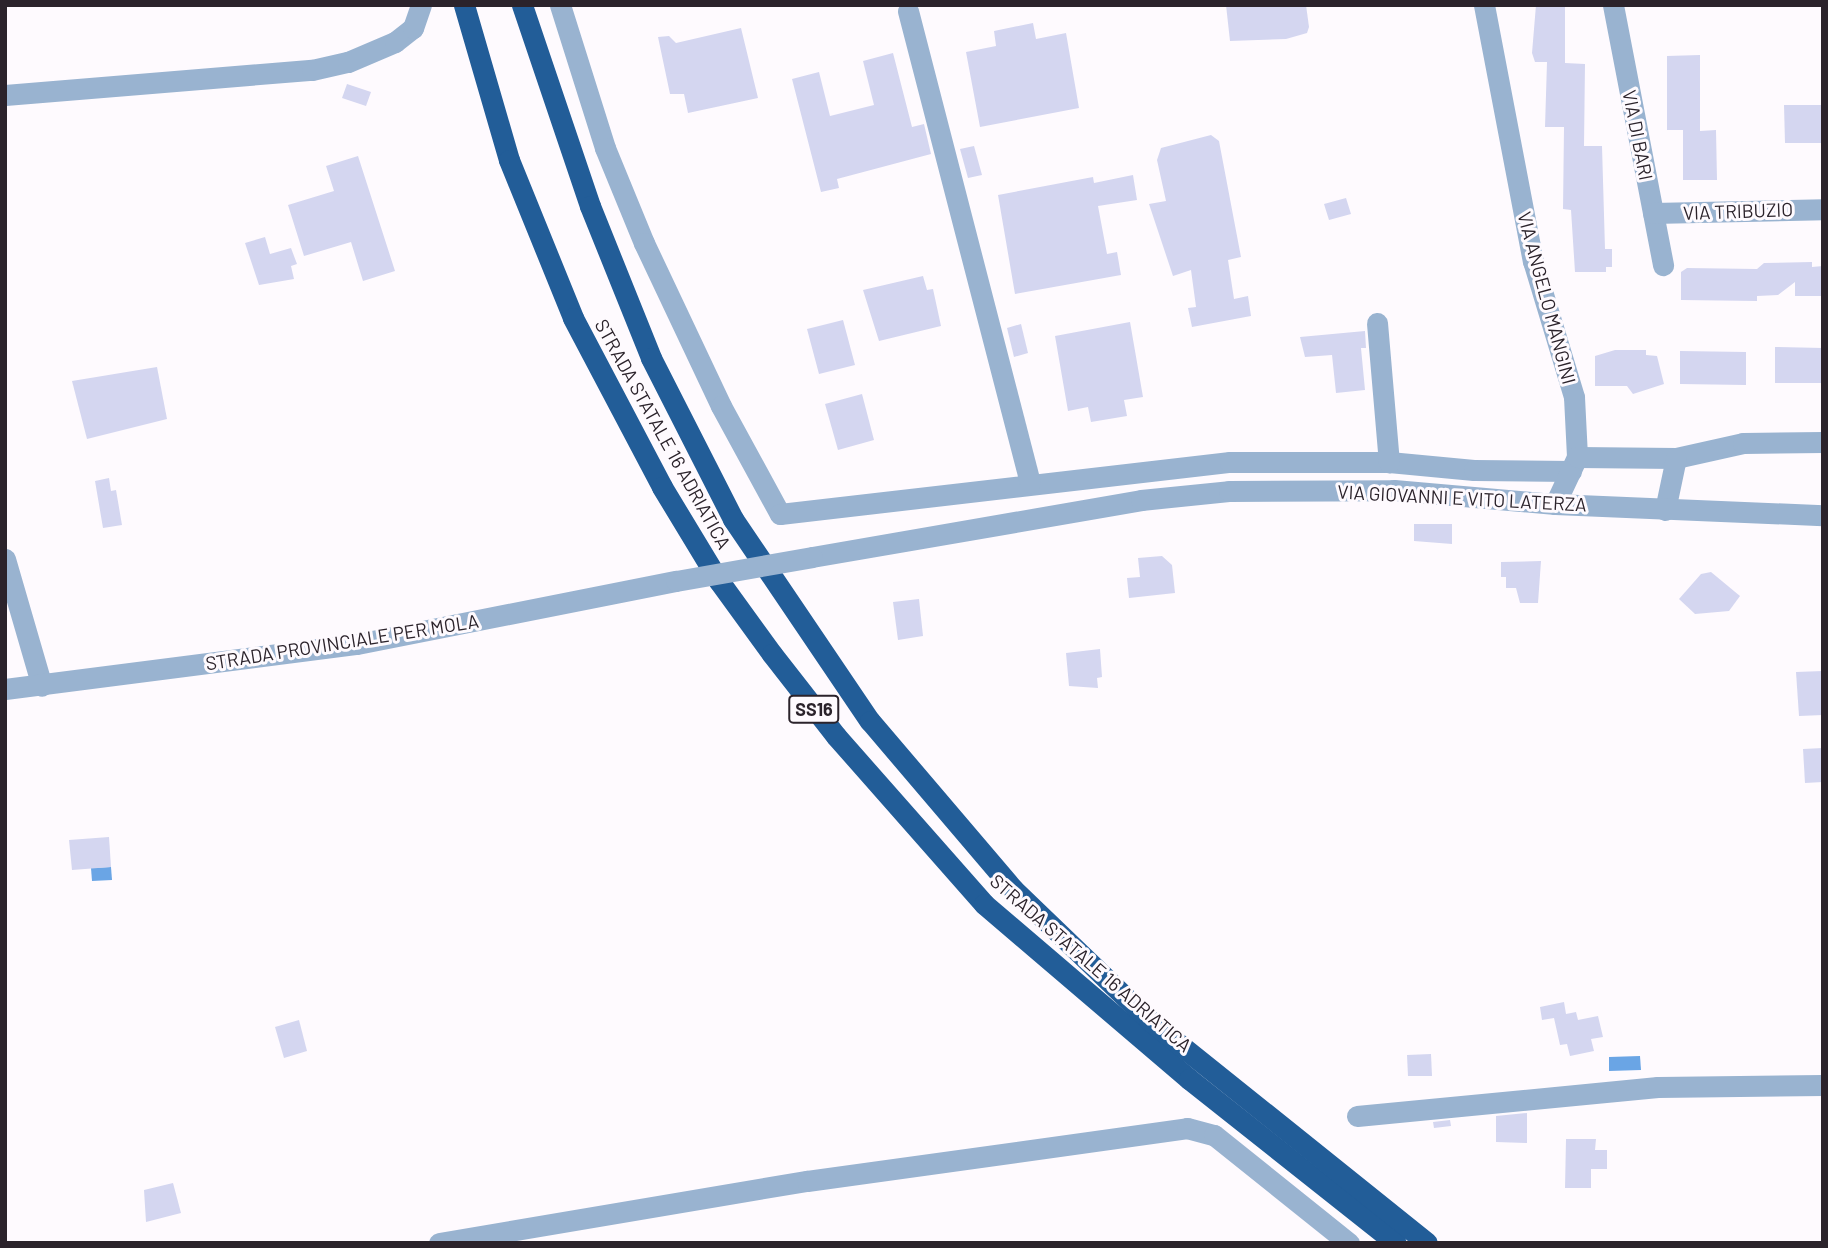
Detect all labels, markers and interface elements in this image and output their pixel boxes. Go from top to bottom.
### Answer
street label: VIA DI BARI [1618,88,1658,182]
street label: VIA TRIBUZIO [1683,198,1793,224]
street label: VIA ANGELO MANGINI [1513,209,1581,387]
street label: STRADA STATALE 16 ADRIATICA [590,315,736,553]
street label: VIA GIOVANNI E VITO LATERZA [1337,480,1587,516]
street label: STRADA PROVINCIALE PER MOLA [204,609,480,675]
road number: SS16 [788,694,840,724]
street label: STRADA STATALE 16 ADRIATICA [986,869,1196,1057]

